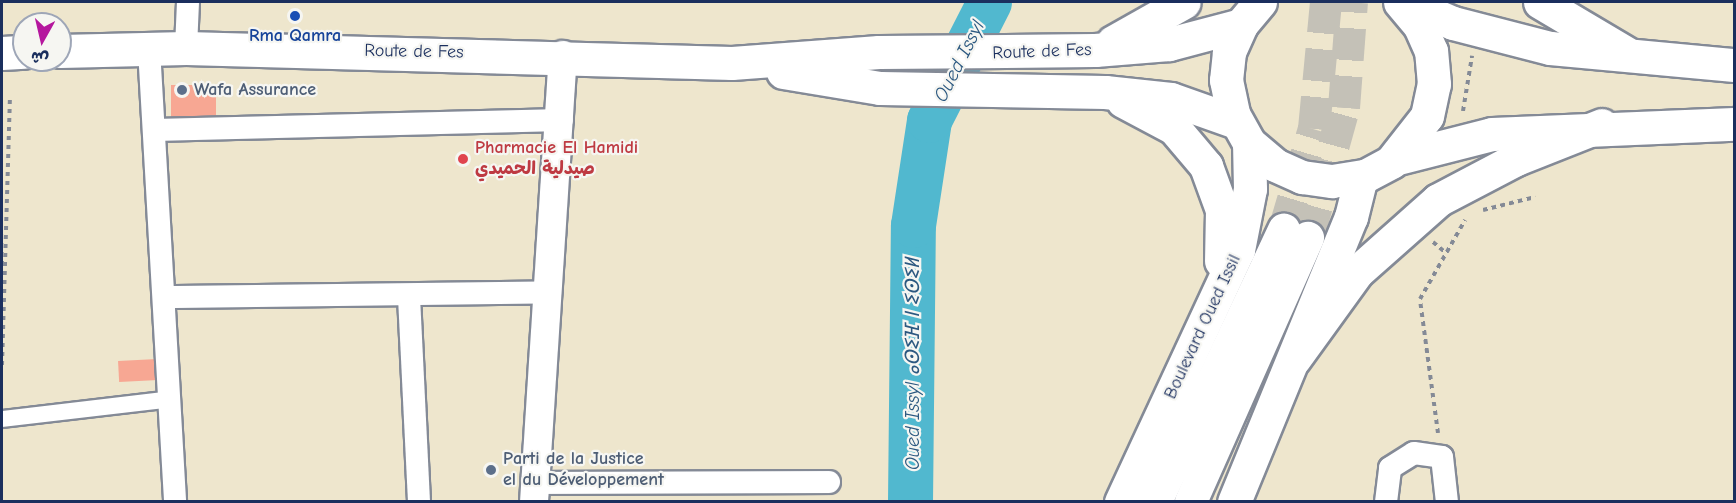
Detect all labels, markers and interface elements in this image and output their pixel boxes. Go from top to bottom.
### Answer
marker: Rma Qamra [288,9,302,23]
north arrow [12,12,72,72]
water label: Oued Issyl [928,16,990,106]
place label: Rma Qamra [249,25,341,47]
street label: Route de Fes [992,39,1092,65]
street label: Route de Fes [364,40,464,64]
text: ش [30,48,50,68]
place label: Wafa Assurance [194,79,316,101]
marker: Wafa Assurance [175,83,189,97]
place label: Pharmacie El Hamidi صيدلية الحميدي [475,138,638,180]
marker: Pharmacie El Hamidi صيدلية الحميدي [456,152,470,166]
street label: Boulevard Oued Issil [1160,251,1246,403]
water label: Oued Issyl ⴰⵙⵉⴼ ⵏ ⵉⵙⵉⵍ [900,258,924,470]
place label: Parti de la Justice el du Développement [503,449,664,492]
marker: Parti de la Justice el du Développement [484,463,498,477]

